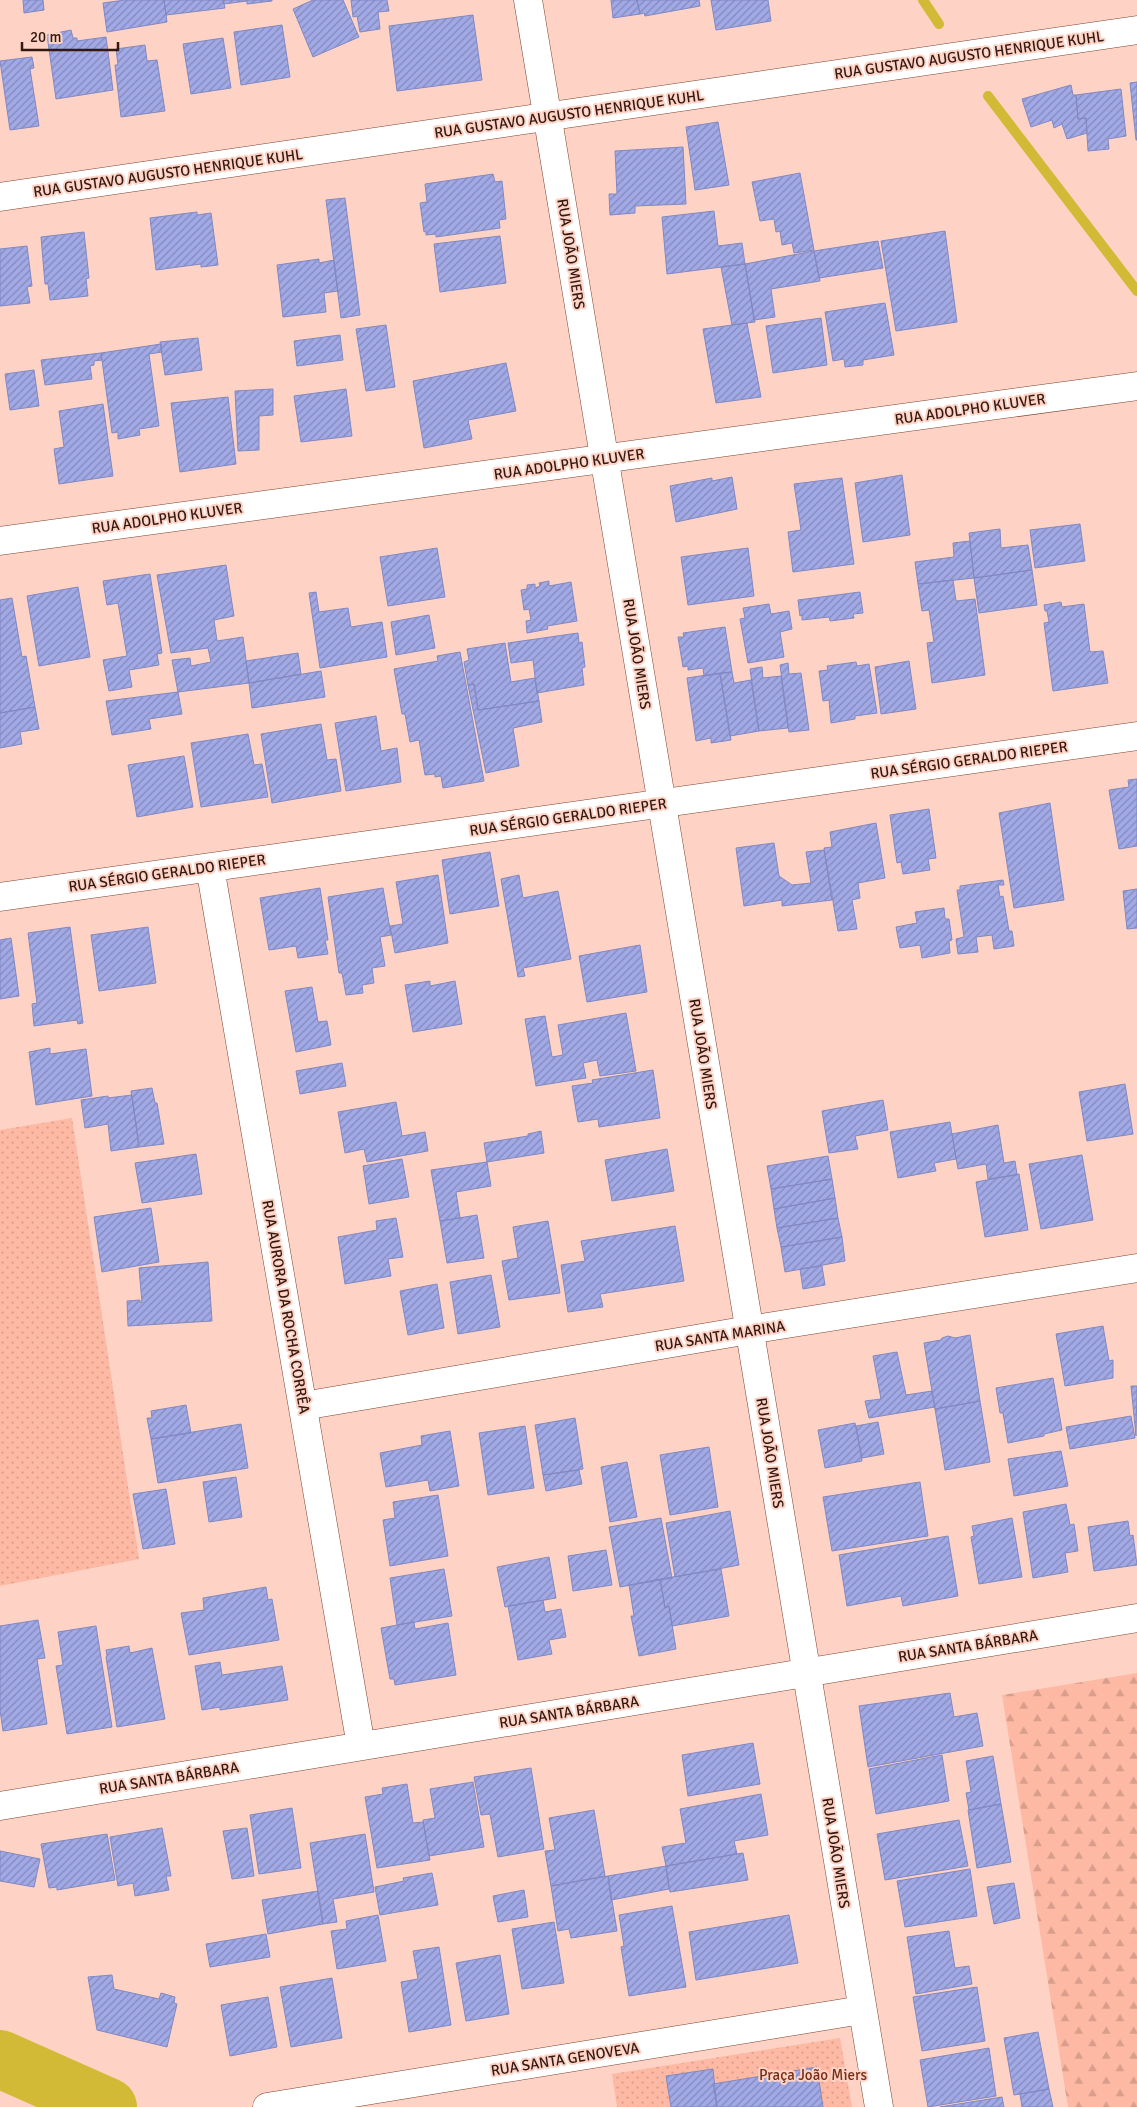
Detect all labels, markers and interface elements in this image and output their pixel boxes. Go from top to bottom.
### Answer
scale bar [22,20,119,52]
street label: RUA GUSTAVO AUGUSTO HENRIQUE KUHL [833,27,1105,83]
text: 20 m [30,28,61,46]
street label: RUA GUSTAVO AUGUSTO HENRIQUE KUHL [433,86,705,142]
street label: RUA GUSTAVO AUGUSTO HENRIQUE KUHL [32,145,304,201]
street label: RUA JOÃO MIERS [553,197,590,311]
street label: RUA ADOLPHO KLUVER [894,390,1046,428]
street label: RUA ADOLPHO KLUVER [493,445,645,483]
street label: RUA ADOLPHO KLUVER [91,499,243,537]
street label: RUA JOÃO MIERS [619,597,656,711]
street label: RUA SÉRGIO GERALDO RIEPER [869,736,1069,783]
street label: RUA SÉRGIO GERALDO RIEPER [468,793,668,840]
street label: RUA SÉRGIO GERALDO RIEPER [67,849,267,896]
street label: RUA JOÃO MIERS [685,997,722,1111]
street label: RUA AURORA DA ROCHA CORRÊA [258,1199,314,1415]
street label: RUA SANTA MARINA [654,1317,786,1355]
street label: RUA JOÃO MIERS [752,1396,789,1510]
street label: RUA SANTA BÁRBARA [897,1625,1039,1666]
street label: RUA SANTA BÁRBARA [498,1691,640,1732]
street label: RUA SANTA BÁRBARA [98,1757,240,1798]
street label: RUA JOÃO MIERS [818,1796,855,1910]
street label: RUA SANTA GENOVEVA [490,2038,640,2080]
park label: Praça João Miers [759,2066,868,2084]

